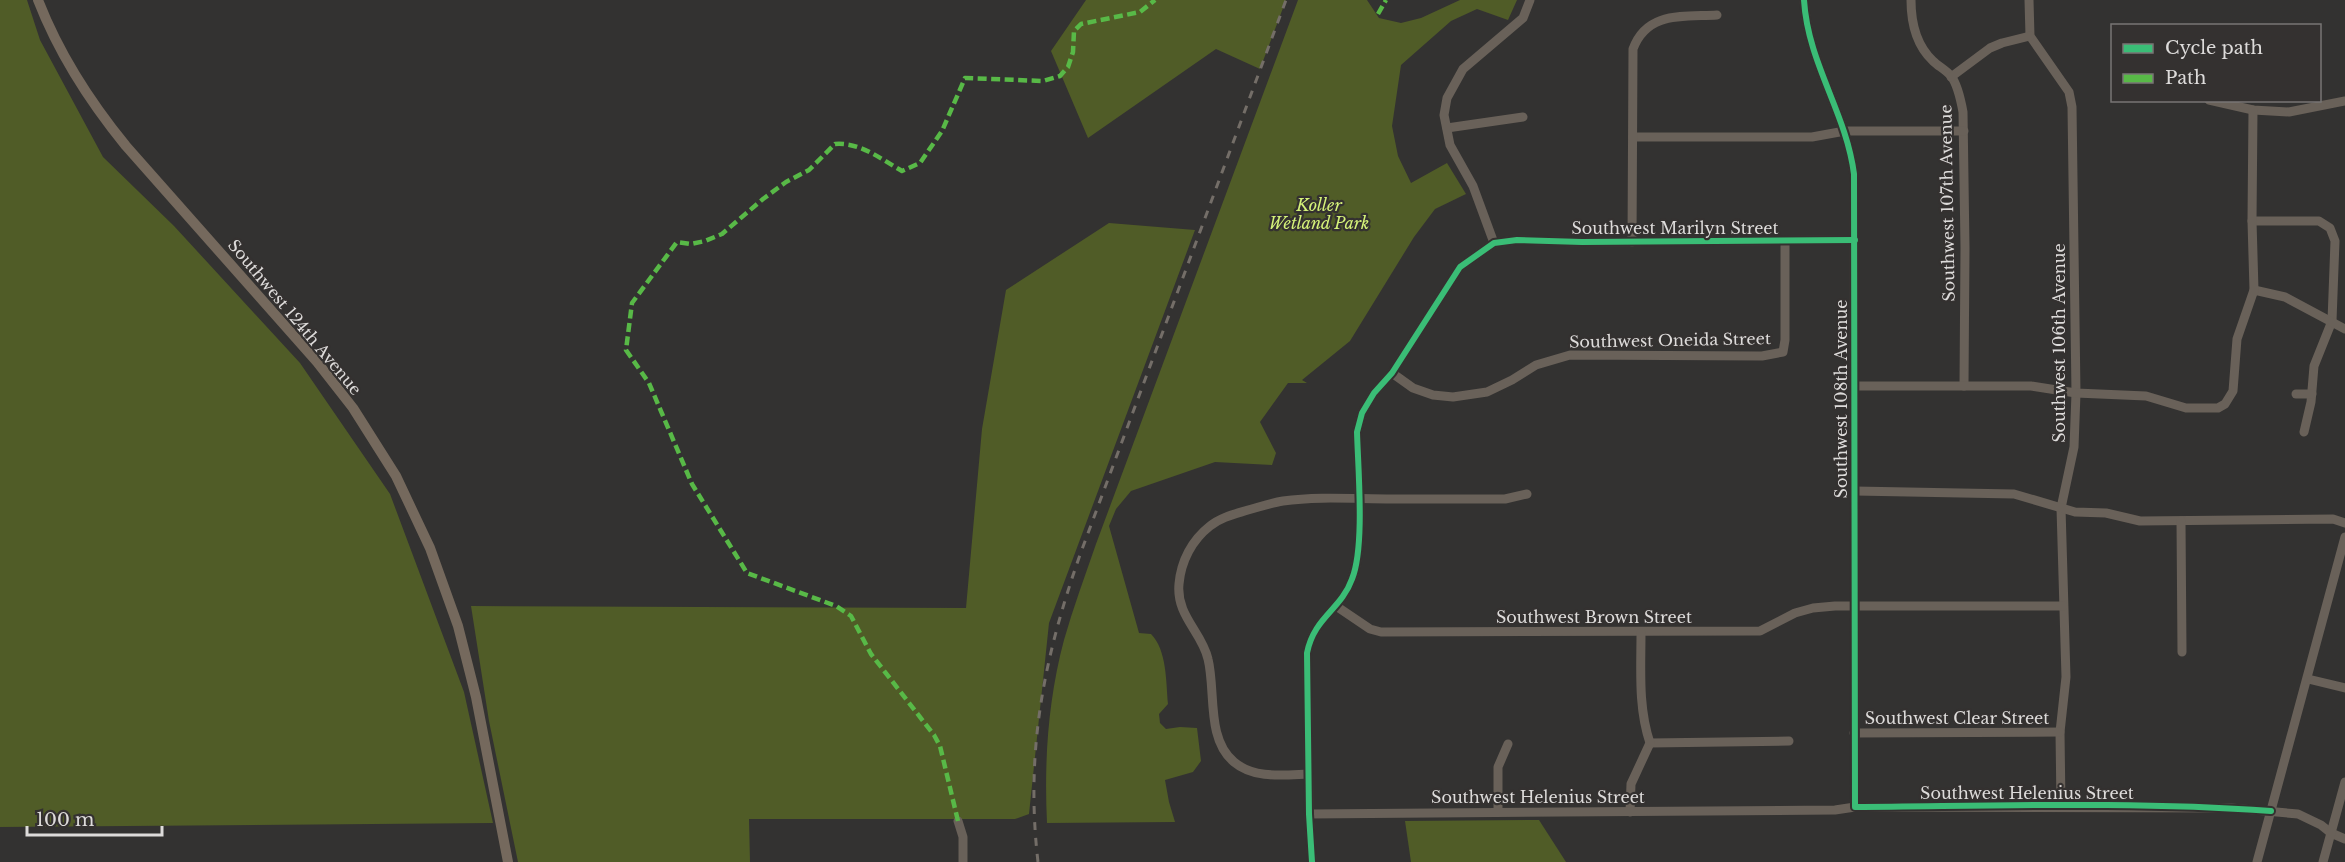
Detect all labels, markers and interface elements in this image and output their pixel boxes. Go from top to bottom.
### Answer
legend [2111,24,2321,102]
text: Cycle path [2165,37,2263,59]
text: Path [2165,67,2206,89]
street label: Southwest 107th Avenue [1935,104,1959,302]
park label: Koller Wetland Park [1269,195,1369,233]
street label: Southwest Marilyn Street [1571,218,1779,238]
street label: Southwest 124th Avenue [224,235,366,399]
street label: Southwest 106th Avenue [2049,243,2069,443]
street label: Southwest 108th Avenue [1831,300,1851,498]
street label: Southwest Oneida Street [1569,328,1771,352]
street label: Southwest Brown Street [1496,607,1692,627]
street label: Southwest Clear Street [1865,708,2049,728]
street label: Southwest Helenius Street [1920,783,2134,803]
street label: Southwest Helenius Street [1431,787,1645,807]
scale bar [27,799,162,837]
text: 100 m [36,809,94,831]

